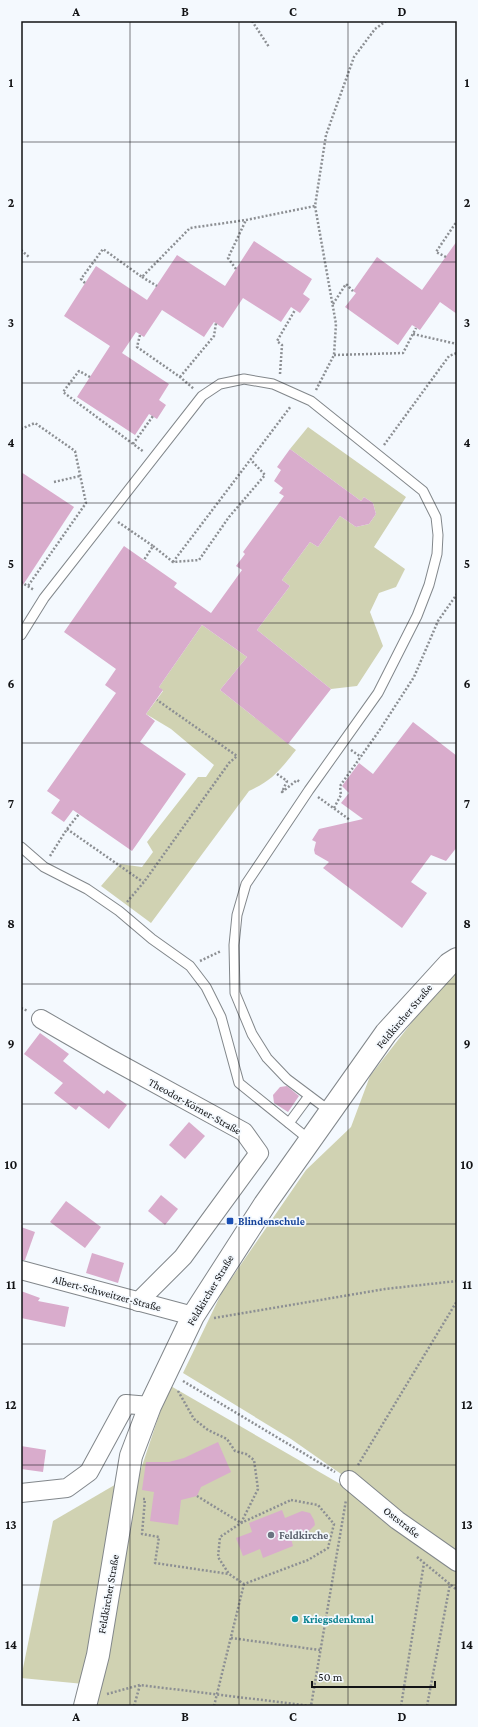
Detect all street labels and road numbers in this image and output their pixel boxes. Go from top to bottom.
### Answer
street label: Feldkircher Straße [374,981,434,1051]
street label: Theodor-Körner-Straße [147,1076,244,1137]
street label: Feldkircher Straße [184,1252,236,1327]
street label: Albert-Schweitzer-Straße [51,1273,163,1313]
street label: Oststraße [381,1504,423,1540]
street label: Feldkircher Straße [95,1553,121,1635]

